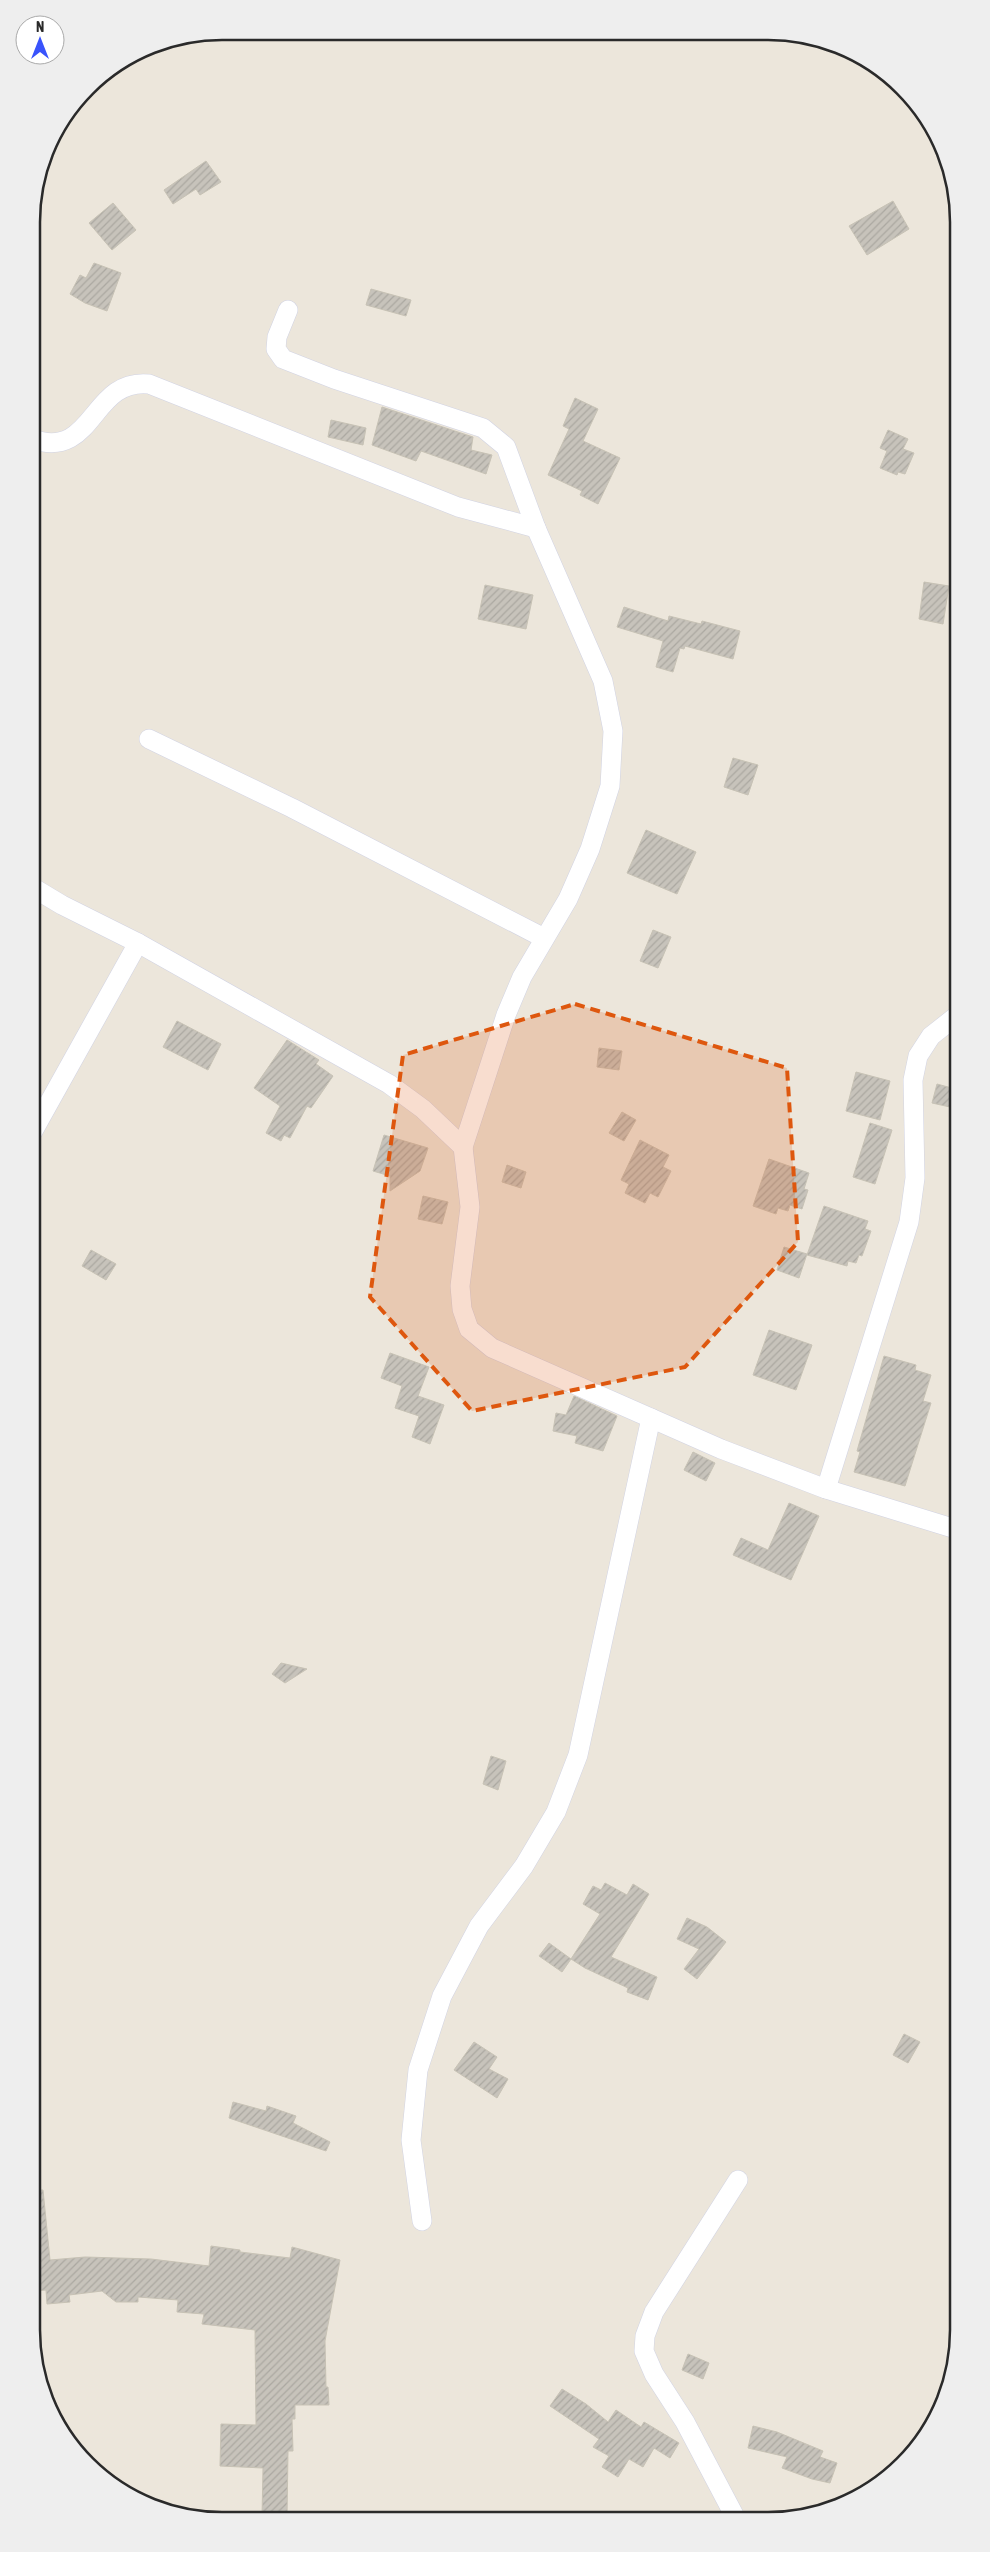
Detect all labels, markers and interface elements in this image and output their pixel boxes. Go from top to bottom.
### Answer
north arrow [15,15,65,65]
text: N [36,19,44,35]

